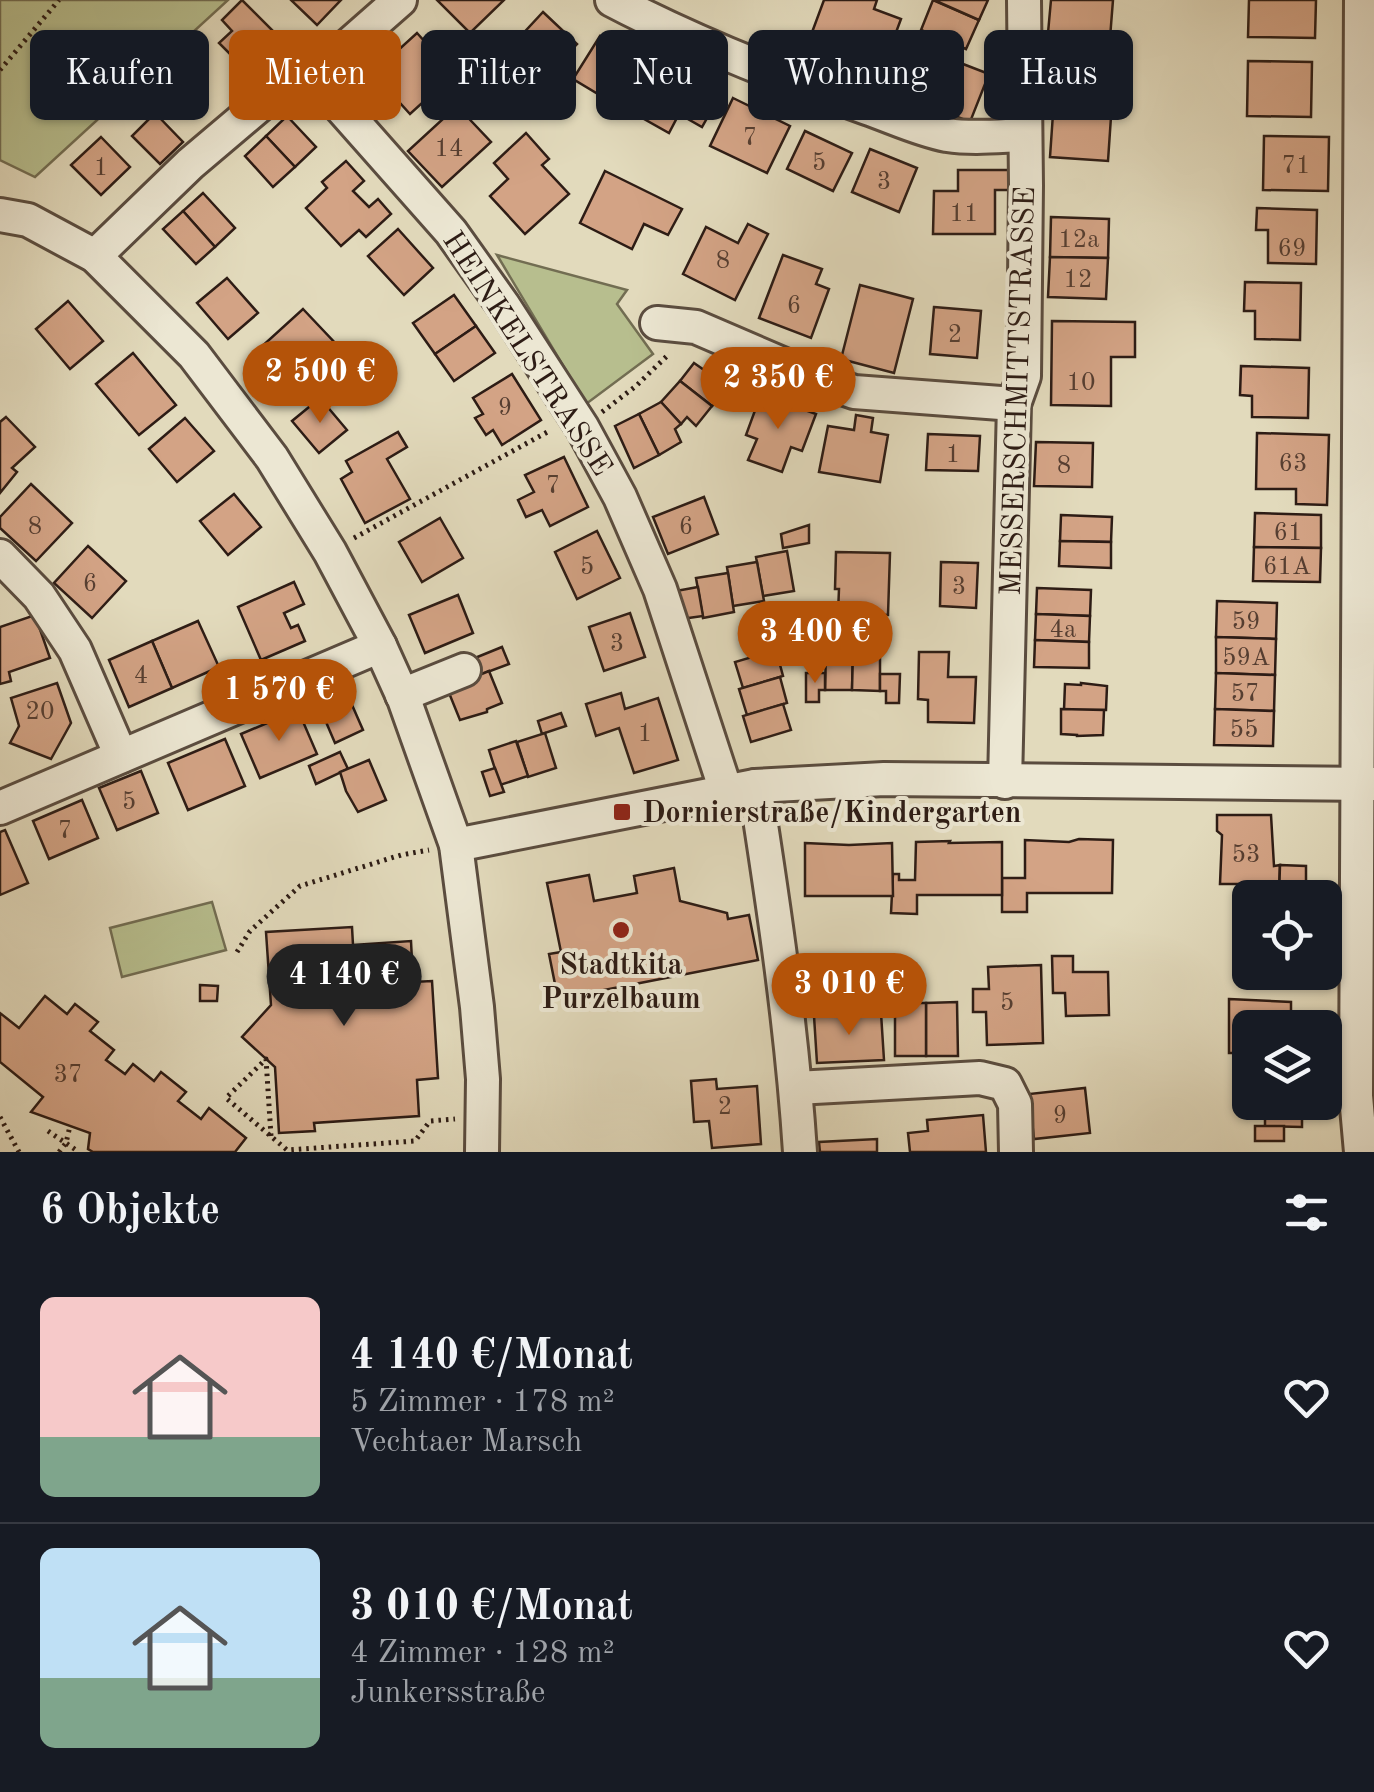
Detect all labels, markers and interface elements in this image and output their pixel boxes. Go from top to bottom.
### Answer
chip: Kaufen [30,30,209,120]
chip: Mieten [229,30,401,120]
chip: Filter [421,30,576,120]
chip: Neu [596,30,728,120]
chip: Wohnung [748,30,964,120]
chip: Haus [984,30,1133,120]
house number: 7 [743,126,757,151]
house number: 14 [434,137,464,162]
house number: 5 [812,151,826,176]
house number: 71 [1281,154,1311,179]
house number: 1 [94,156,108,181]
house number: 3 [877,170,891,195]
street label: MESSERSCHMITTSTRASSE [997,186,1041,596]
house number: 11 [949,202,979,227]
street label: HEINKELSTRASSE [436,226,617,482]
house number: 12a [1058,228,1100,253]
house number: 69 [1277,237,1307,262]
house number: 8 [716,249,730,274]
house number: 12 [1063,268,1093,293]
house number: 6 [787,294,801,319]
house number: 2 [948,323,962,348]
pin: 2 500 € [228,341,412,426]
pin: 2 350 € [686,347,870,432]
text: 2 500 € [265,357,375,389]
text: 2 350 € [723,363,833,395]
house number: 10 [1066,371,1096,396]
house number: 9 [498,396,512,421]
house number: 1 [946,443,960,468]
house number: 63 [1278,452,1308,477]
house number: 8 [1057,454,1071,479]
house number: 7 [546,474,560,499]
house number: 8 [28,515,42,540]
house number: 6 [679,515,693,540]
house number: 61 [1273,521,1303,546]
house number: 5 [580,555,594,580]
house number: 61A [1263,555,1311,580]
house number: 6 [83,572,97,597]
house number: 3 [952,575,966,600]
pin: 3 400 € [723,601,907,686]
house number: 59 [1231,610,1261,635]
text: 3 400 € [760,617,870,649]
house number: 4a [1050,618,1076,643]
house number: 3 [610,632,624,657]
house number: 59A [1222,646,1270,671]
pin: 1 570 € [187,659,371,744]
house number: 4 [134,664,148,689]
text: 1 570 € [224,675,334,707]
house number: 57 [1230,682,1260,707]
house number: 20 [25,700,55,725]
house number: 55 [1229,718,1259,743]
house number: 1 [638,722,652,747]
house number: 5 [122,790,136,815]
place label: Dornierstraße/Kindergarten [642,799,1022,829]
marker: Dornierstraße/Kindergarten [611,801,633,823]
house number: 7 [58,819,72,844]
house number: 53 [1231,843,1261,868]
map controls [1232,880,1342,1120]
button: locate [1232,880,1342,990]
marker: Stadtkita Purzelbaum [610,919,632,941]
pin: 4 140 € [252,944,436,1029]
place label: Stadtkita Purzelbaum [541,951,701,1015]
pin: 3 010 € [757,953,941,1038]
text: 4 140 € [289,960,399,992]
text: 3 010 € [794,969,904,1001]
house number: 5 [1000,991,1014,1016]
button: layers [1232,1010,1342,1120]
house number: 37 [53,1063,83,1088]
house number: 2 [718,1095,732,1120]
house number: 9 [1053,1104,1067,1129]
icon: filters [1279,1185,1334,1240]
text: 6 Objekte [40,1191,220,1233]
text: 4 140 €/Monat [350,1336,633,1378]
icon: home [120,1337,240,1457]
icon: heart [1279,1370,1334,1425]
text: 5 Zimmer · 178 m² [350,1387,615,1419]
text: Vechtaer Marsch [350,1427,583,1459]
text: 3 010 €/Monat [350,1587,633,1629]
icon: home [120,1588,240,1708]
icon: heart [1279,1621,1334,1676]
text: 4 Zimmer · 128 m² [350,1638,615,1670]
text: Junkersstraße [350,1678,546,1710]

